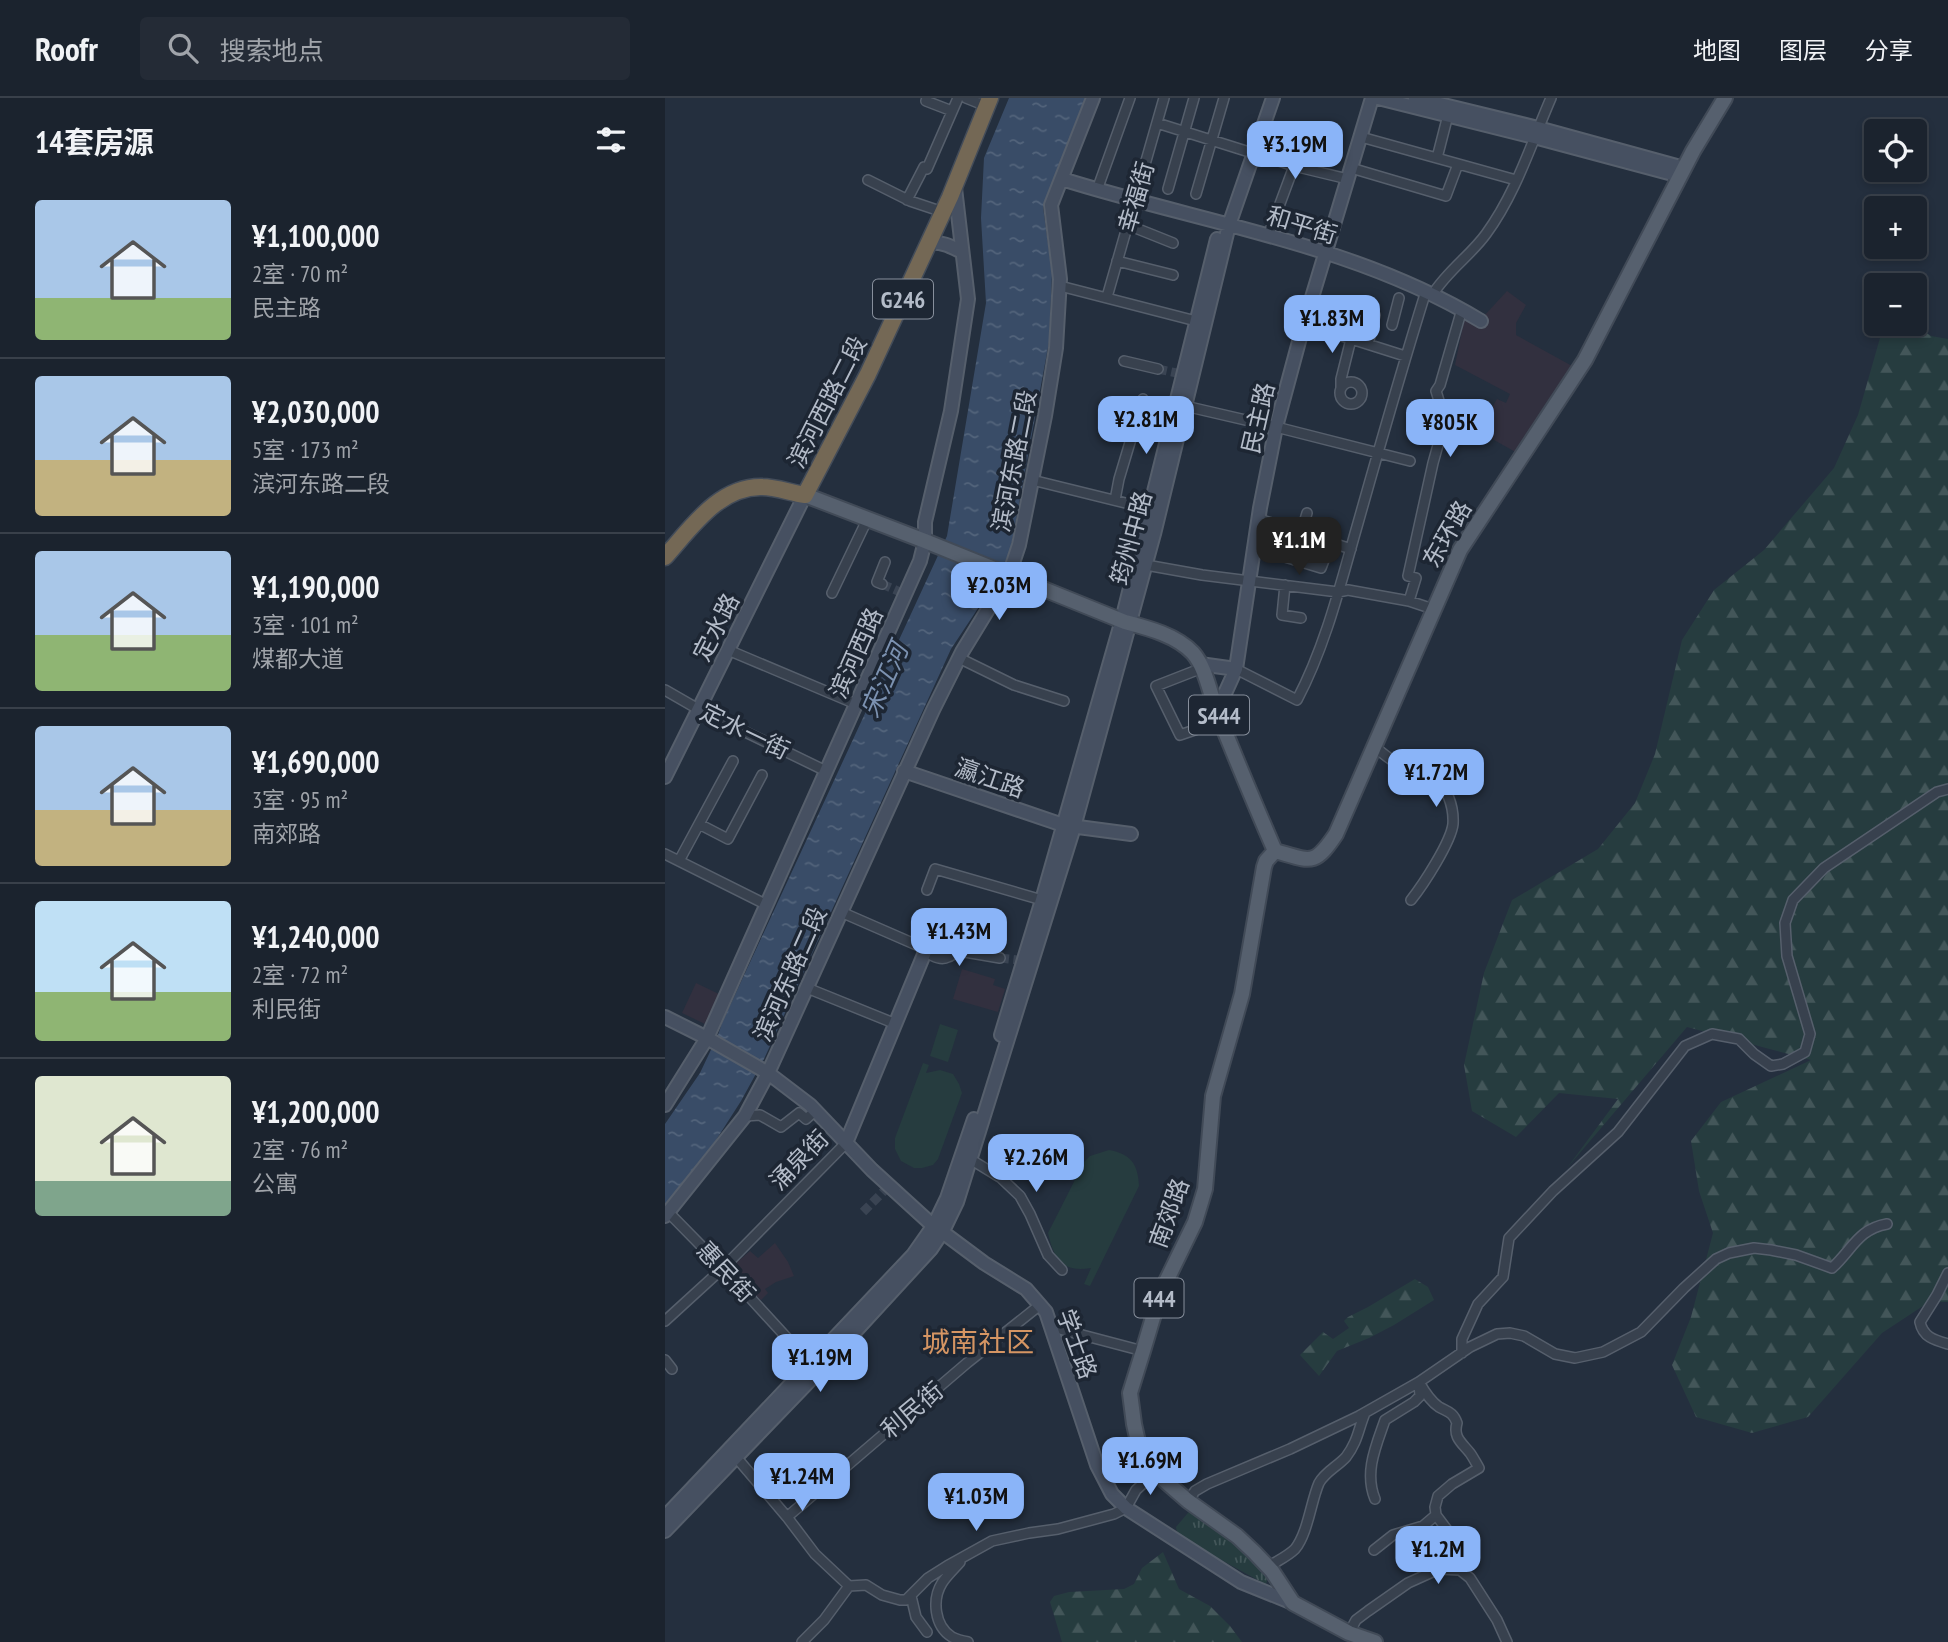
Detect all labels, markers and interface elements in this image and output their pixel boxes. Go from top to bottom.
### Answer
search box [140,17,630,80]
text: Roofr [35,27,98,70]
icon: search [164,29,202,67]
text: 搜索地点 [220,34,324,67]
text: 地图 [1693,35,1741,66]
text: 图层 [1779,35,1827,66]
text: 分享 [1865,35,1913,66]
map controls [1864,119,1927,336]
button: locate [1864,119,1927,182]
icon: filters [592,121,630,159]
text: 14套房源 [35,122,154,161]
pin: ¥3.19M [1238,122,1352,181]
text: ¥3.19M [1263,129,1327,158]
street label: 幸福街 [1111,158,1161,236]
button: + [1864,196,1927,259]
street label: 和平街 [1263,200,1341,250]
text: ¥1,100,000 [252,216,380,255]
icon: home [91,228,175,312]
text: 2室 · 70 m² [252,259,348,288]
button: − [1864,273,1927,336]
road number: G246 [873,280,933,318]
text: 民主路 [252,293,321,322]
pin: ¥1.83M [1275,296,1389,355]
text: ¥1.83M [1300,303,1364,332]
street label: 滨河西路二段 [781,331,873,473]
street label: 民主路 [1235,379,1281,457]
street label: 滨河东路二段 [985,387,1043,535]
text: ¥2,030,000 [252,392,380,431]
pin: ¥2.81M [1089,396,1203,456]
pin: ¥805K [1401,400,1499,459]
icon: home [91,404,175,488]
text: ¥2.81M [1114,404,1178,433]
text: ¥805K [1422,407,1478,436]
text: 5室 · 173 m² [252,435,359,464]
text: 滨河东路二段 [252,469,390,498]
street label: 筠州中路 [1104,488,1158,588]
street label: 东环路 [1416,495,1478,573]
pin: ¥1.1M [1250,518,1348,577]
text: ¥1.1M [1272,525,1326,554]
pin: ¥2.03M [942,562,1056,622]
text: ¥1,190,000 [252,567,380,606]
text: ¥2.03M [967,570,1031,599]
icon: home [91,579,175,663]
street label: 定水路 [686,588,746,666]
street label: 滨河西路 [822,603,890,703]
text: 3室 · 101 m² [252,610,359,639]
water label: 宋江河 [853,633,917,722]
text: 煤都大道 [252,644,344,673]
road number: S444 [1189,695,1249,734]
street label: 定水一街 [695,696,795,766]
text: ¥1,690,000 [252,742,380,781]
pin: ¥1.72M [1379,750,1493,809]
street label: 瀛江路 [951,752,1029,804]
icon: home [91,754,175,838]
text: ¥1.72M [1404,757,1468,786]
text: 3室 · 95 m² [252,785,348,814]
text: 南郊路 [252,819,321,848]
street label: 滨河东路二段 [747,902,833,1046]
pin: ¥1.43M [902,908,1016,968]
text: ¥1.43M [927,916,991,945]
text: ¥1,240,000 [252,917,380,956]
icon: home [91,929,175,1013]
text: 2室 · 72 m² [252,960,348,989]
text: 利民街 [252,994,321,1023]
text: ¥1,200,000 [252,1092,380,1131]
icon: home [91,1104,175,1188]
street label: 涌泉街 [763,1123,835,1197]
pin: ¥2.26M [979,1134,1093,1194]
text: 2室 · 76 m² [252,1135,348,1164]
text: ¥2.26M [1004,1142,1068,1171]
text: 公寓 [252,1169,298,1198]
street label: 南郊路 [1142,1174,1196,1252]
street label: 惠民街 [690,1235,762,1309]
road number: 444 [1135,1278,1183,1317]
street label: 学士路 [1050,1305,1104,1383]
district label: 城南社区 [922,1323,1034,1360]
pin: ¥1.19M [763,1334,877,1394]
text: ¥1.19M [788,1342,852,1371]
street label: 利民街 [874,1375,950,1445]
pin: ¥1.69M [1093,1438,1207,1497]
text: ¥1.69M [1118,1445,1182,1474]
pin: ¥1.24M [745,1454,859,1513]
text: ¥1.24M [770,1461,834,1490]
pin: ¥1.03M [919,1474,1033,1533]
text: ¥1.03M [944,1481,1008,1510]
pin: ¥1.2M [1389,1526,1487,1586]
text: ¥1.2M [1411,1534,1465,1563]

